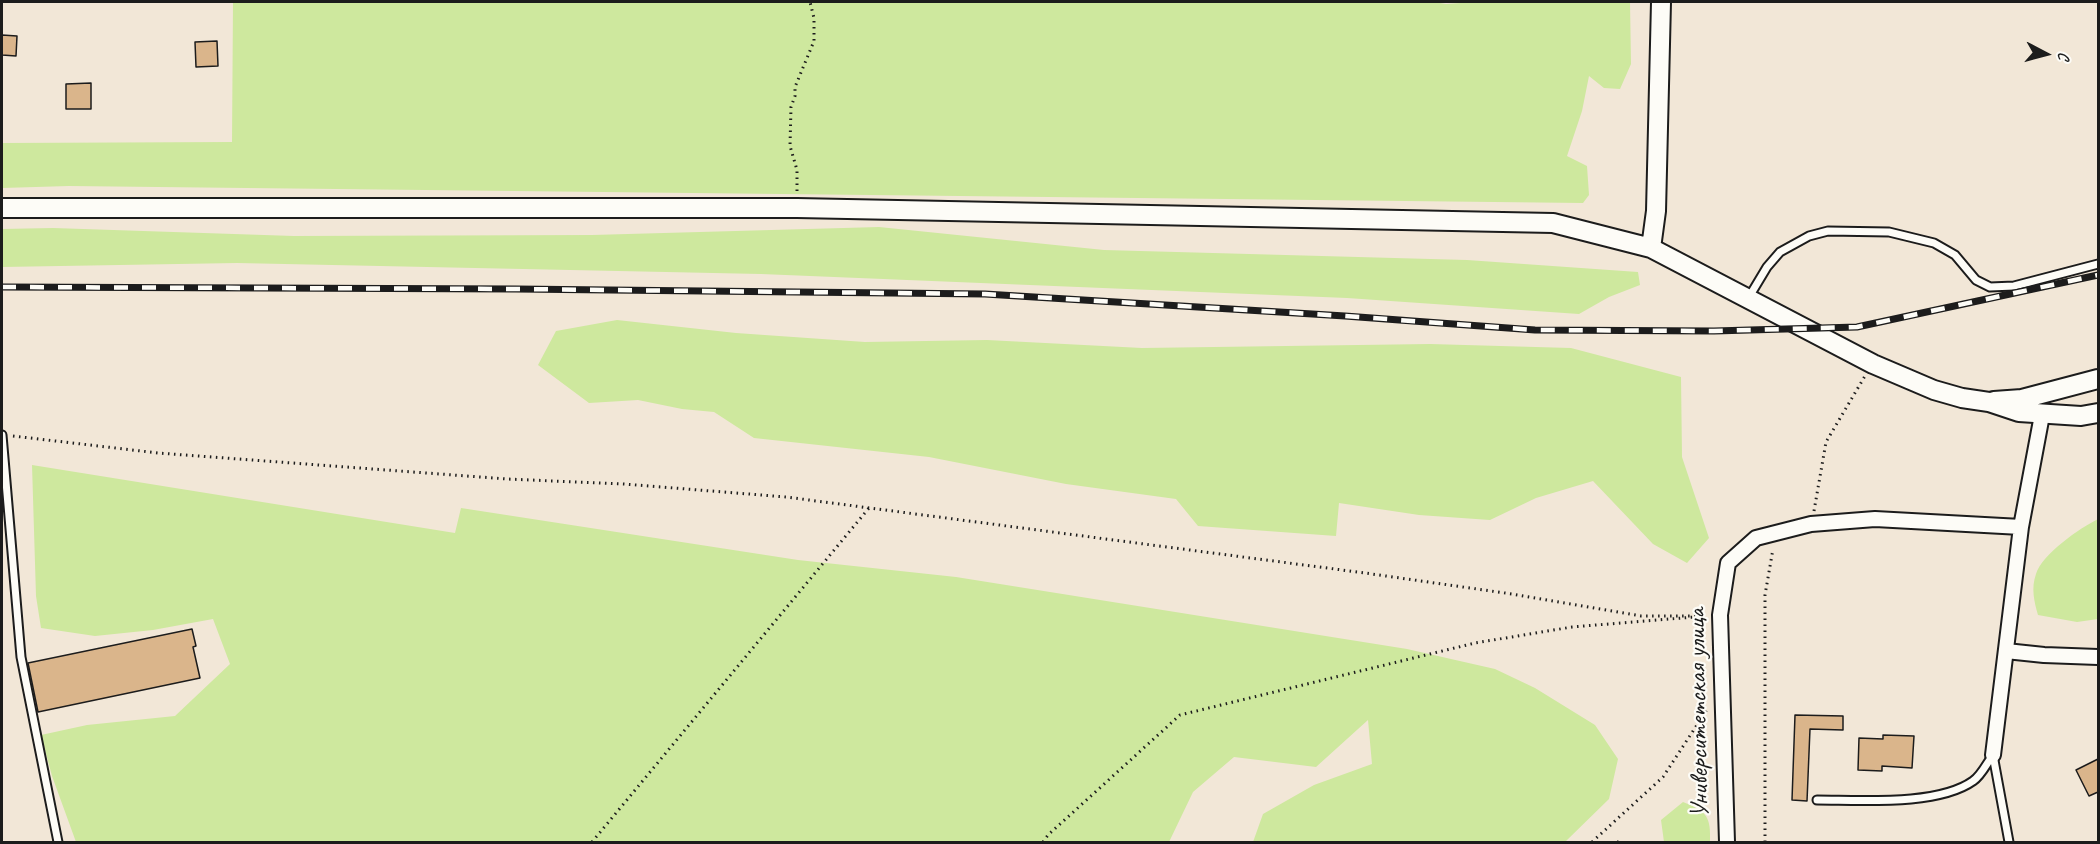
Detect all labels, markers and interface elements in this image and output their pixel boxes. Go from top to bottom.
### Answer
north arrow [2016,24,2076,84]
text: С [2054,51,2074,61]
street label: Университетская улица [1682,608,1716,818]

